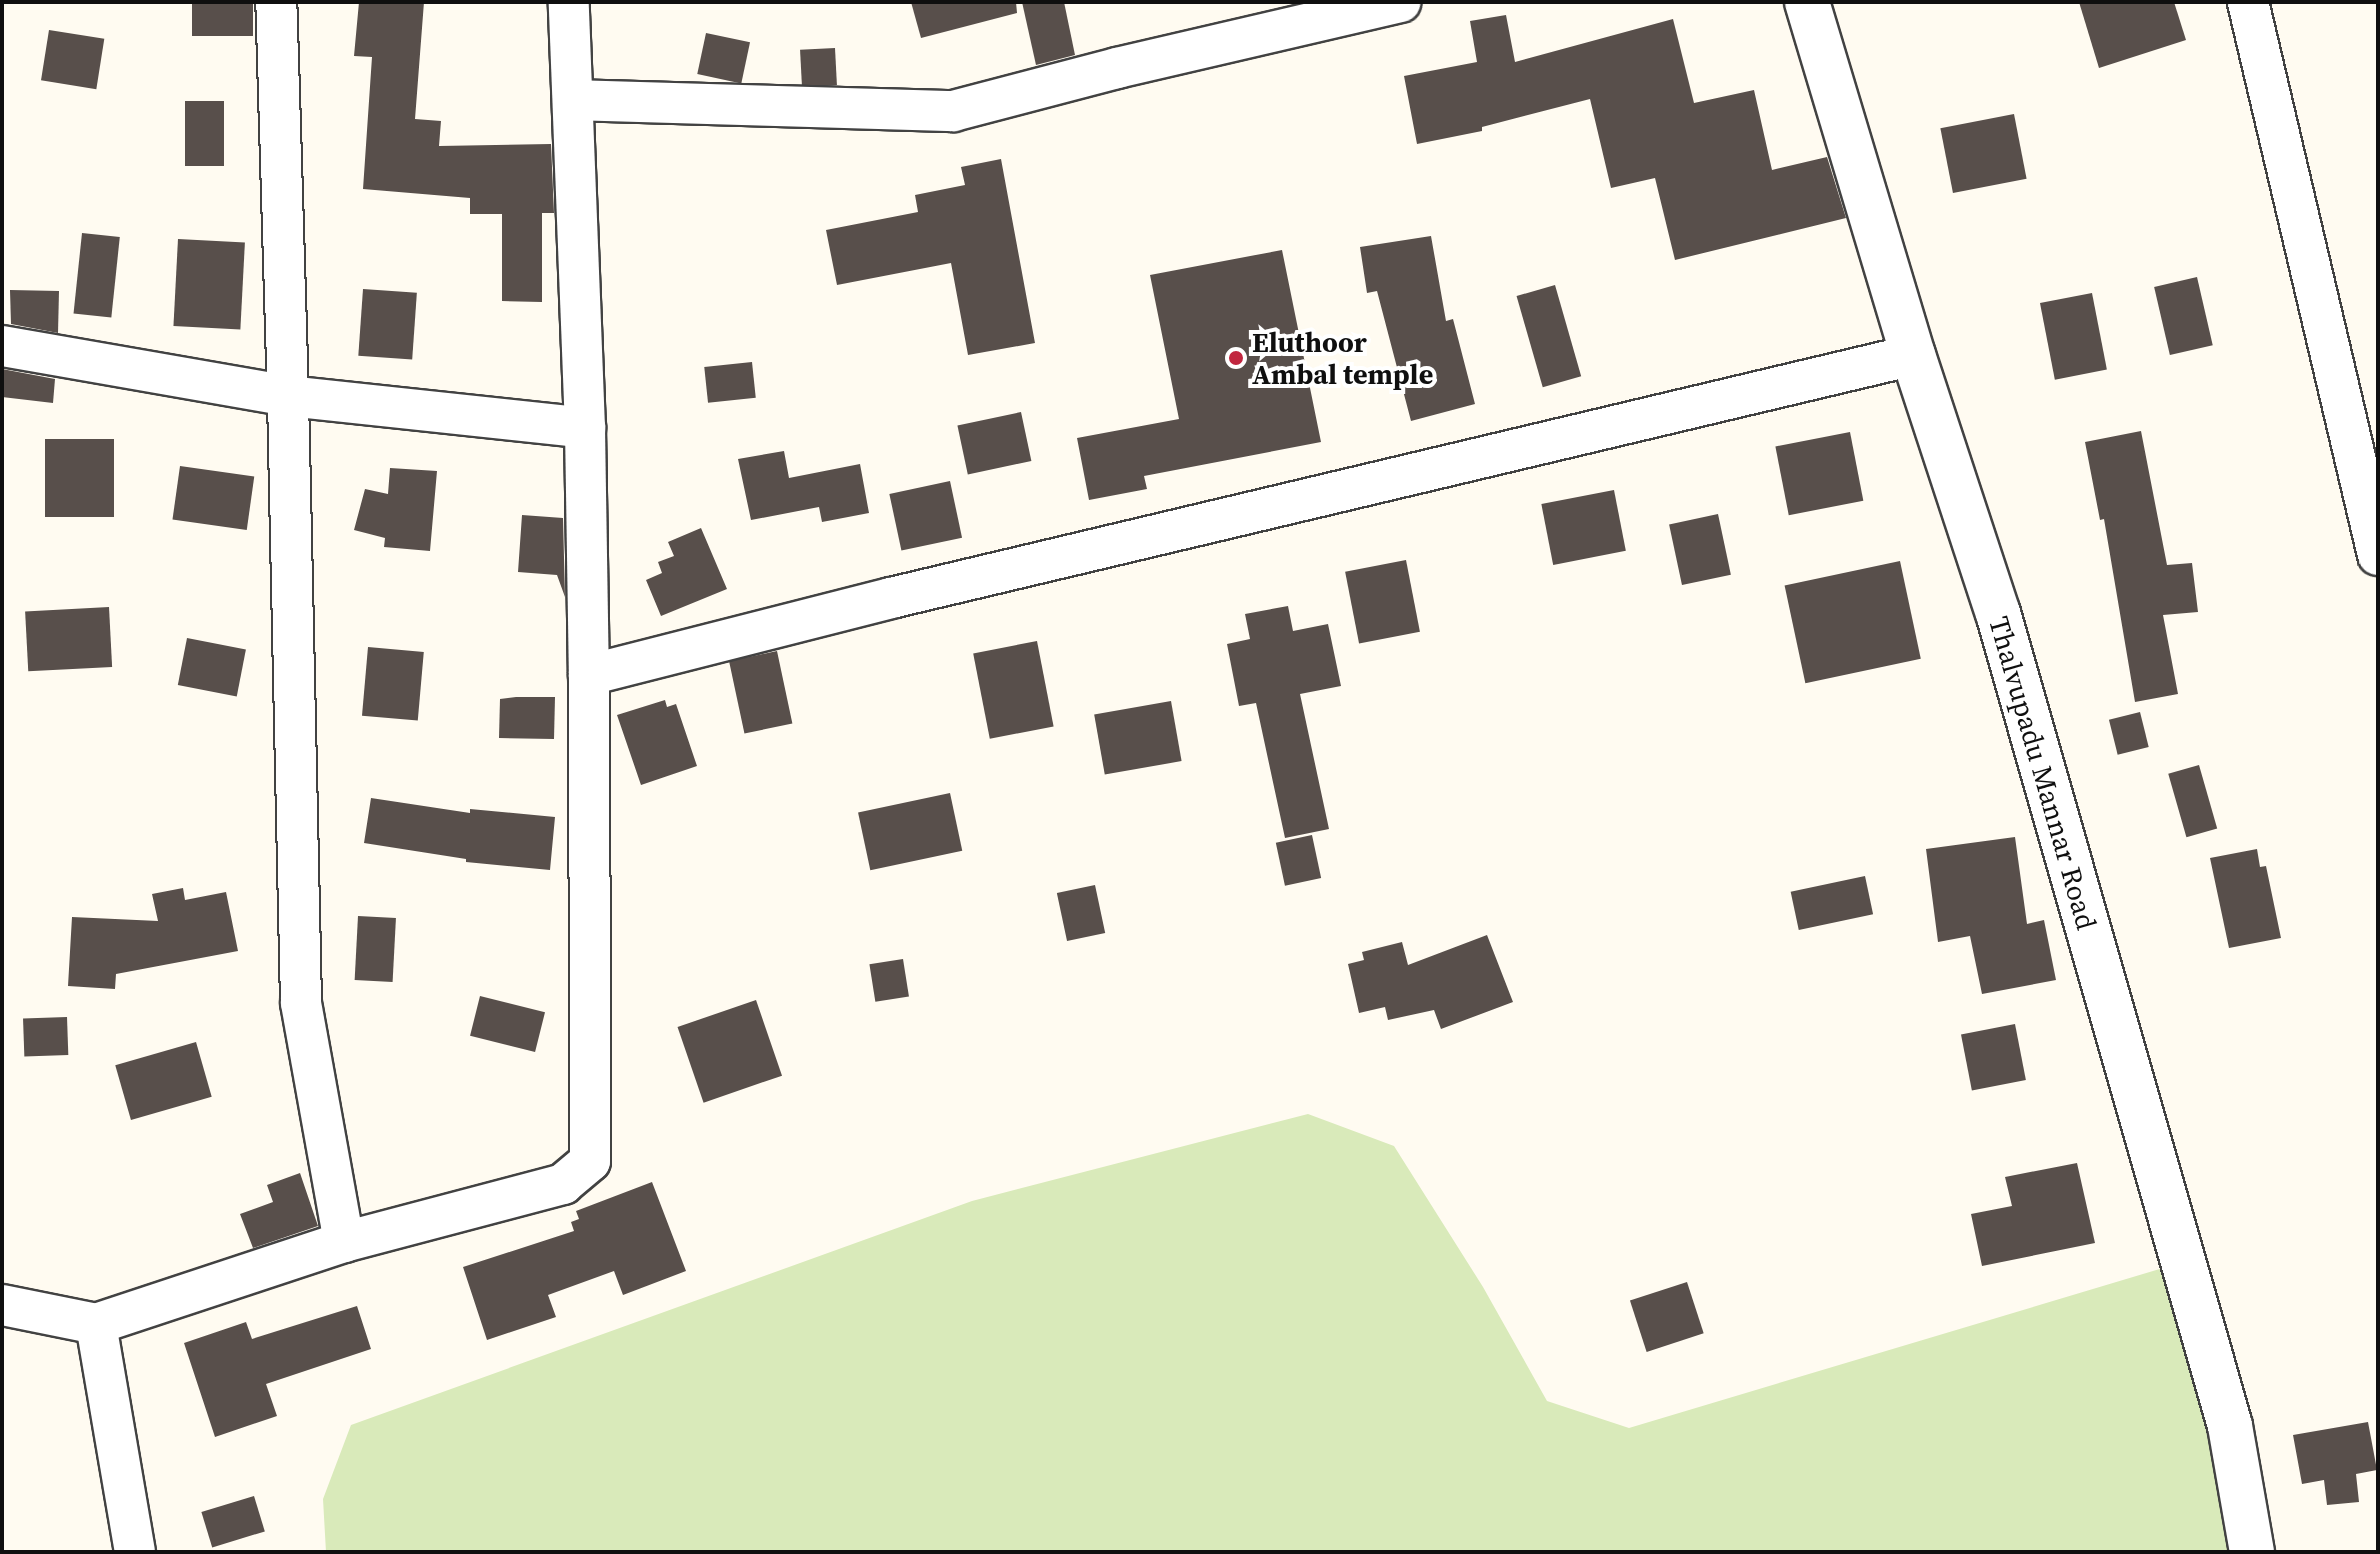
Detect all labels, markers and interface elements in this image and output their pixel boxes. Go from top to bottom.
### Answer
place label: Eluthoor Ambal temple [1252,325,1433,391]
marker: Eluthoor Ambal temple [1227,349,1245,367]
street label: Thalvupadu Mannar Road [1982,613,2104,933]

